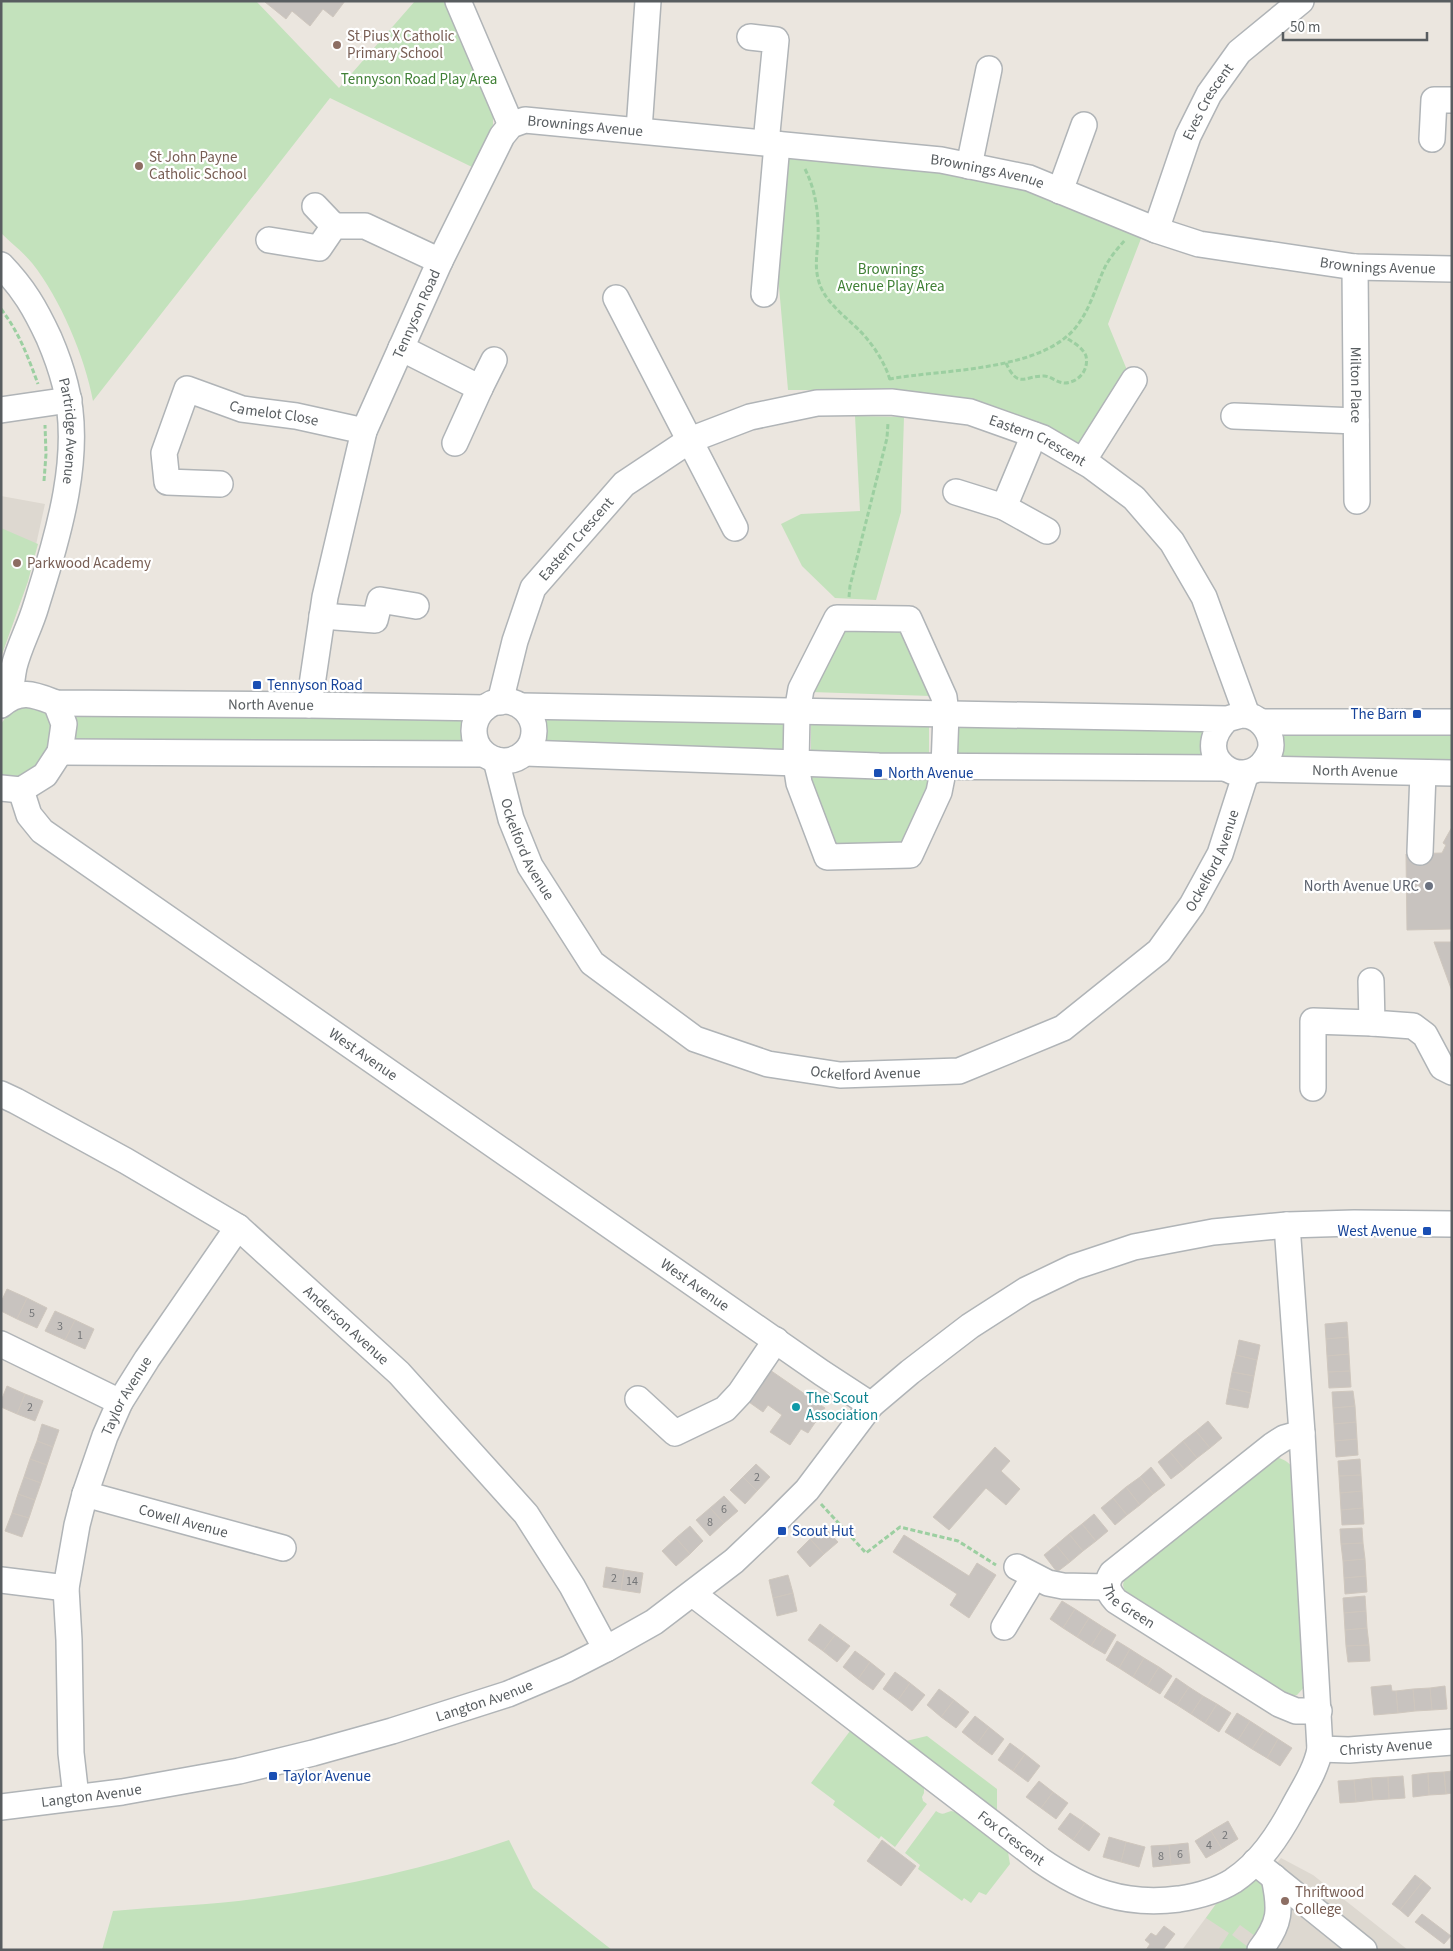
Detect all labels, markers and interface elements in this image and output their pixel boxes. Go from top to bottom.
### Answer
scale bar [1283,10,1427,42]
text: 50 m [1290,17,1320,38]
place label: St Pius X Catholic Primary School [347,26,455,64]
marker: St Pius X Catholic Primary School [331,39,343,51]
street label: Eves Crescent [1178,59,1239,144]
park label: Tennyson Road Play Area [341,69,497,90]
street label: Brownings Avenue [526,110,644,142]
place label: St John Payne Catholic School [149,147,247,185]
street label: Brownings Avenue [930,149,1047,194]
marker: St John Payne Catholic School [133,160,145,172]
street label: Brownings Avenue [1318,252,1436,280]
park label: Brownings Avenue Play Area [837,259,945,297]
street label: Tennyson Road [388,266,446,362]
street label: Milton Place [1345,347,1366,423]
street label: Partridge Avenue [53,376,81,486]
street label: Camelot Close [226,395,320,432]
street label: Eastern Crescent [986,410,1090,472]
street label: Eastern Crescent [534,493,619,586]
place label: Parkwood Academy [27,553,151,574]
marker: Parkwood Academy [11,557,23,569]
place label: Tennyson Road [267,675,363,696]
marker: Tennyson Road [251,679,263,691]
street label: North Avenue [228,694,314,716]
place label: The Barn [1351,704,1407,725]
marker: The Barn [1411,708,1423,720]
street label: North Avenue [1312,760,1398,783]
place label: North Avenue [888,763,974,784]
marker: North Avenue [872,767,884,779]
street label: Ockelford Avenue [495,796,559,904]
street label: Ockelford Avenue [1180,807,1245,916]
place label: North Avenue URC [1304,876,1419,897]
marker: North Avenue URC [1423,880,1435,892]
street label: West Avenue [324,1023,402,1086]
street label: Ockelford Avenue [809,1061,921,1086]
place label: West Avenue [1337,1221,1417,1242]
marker: West Avenue [1421,1225,1433,1237]
street label: West Avenue [656,1254,733,1316]
street label: Anderson Avenue [298,1281,393,1370]
house number: 5 [29,1305,35,1322]
house number: 3 [57,1318,63,1335]
house number: 1 [77,1327,83,1344]
street label: Taylor Avenue [96,1353,157,1439]
place label: The Scout Association [806,1388,878,1426]
house number: 2 [27,1399,33,1416]
marker: The Scout Association [790,1401,802,1413]
house number: 2 [754,1469,760,1486]
street label: Cowell Avenue [136,1499,230,1544]
house number: 6 [721,1501,727,1518]
house number: 8 [707,1514,713,1531]
place label: Scout Hut [792,1521,854,1542]
marker: Scout Hut [776,1525,788,1537]
house number: 2 [611,1570,617,1587]
house number: 14 [626,1573,638,1590]
street label: The Green [1096,1582,1159,1634]
street label: Langton Avenue [433,1675,536,1727]
street label: Christy Avenue [1339,1734,1433,1761]
place label: Taylor Avenue [283,1766,371,1787]
marker: Taylor Avenue [267,1770,279,1782]
street label: Langton Avenue [40,1779,143,1813]
street label: Fox Crescent [973,1806,1049,1871]
house number: 2 [1222,1827,1228,1844]
house number: 4 [1206,1837,1212,1854]
house number: 6 [1177,1846,1183,1863]
house number: 8 [1158,1848,1164,1865]
place label: Thriftwood College [1295,1882,1364,1920]
marker: Thriftwood College [1279,1895,1291,1907]

